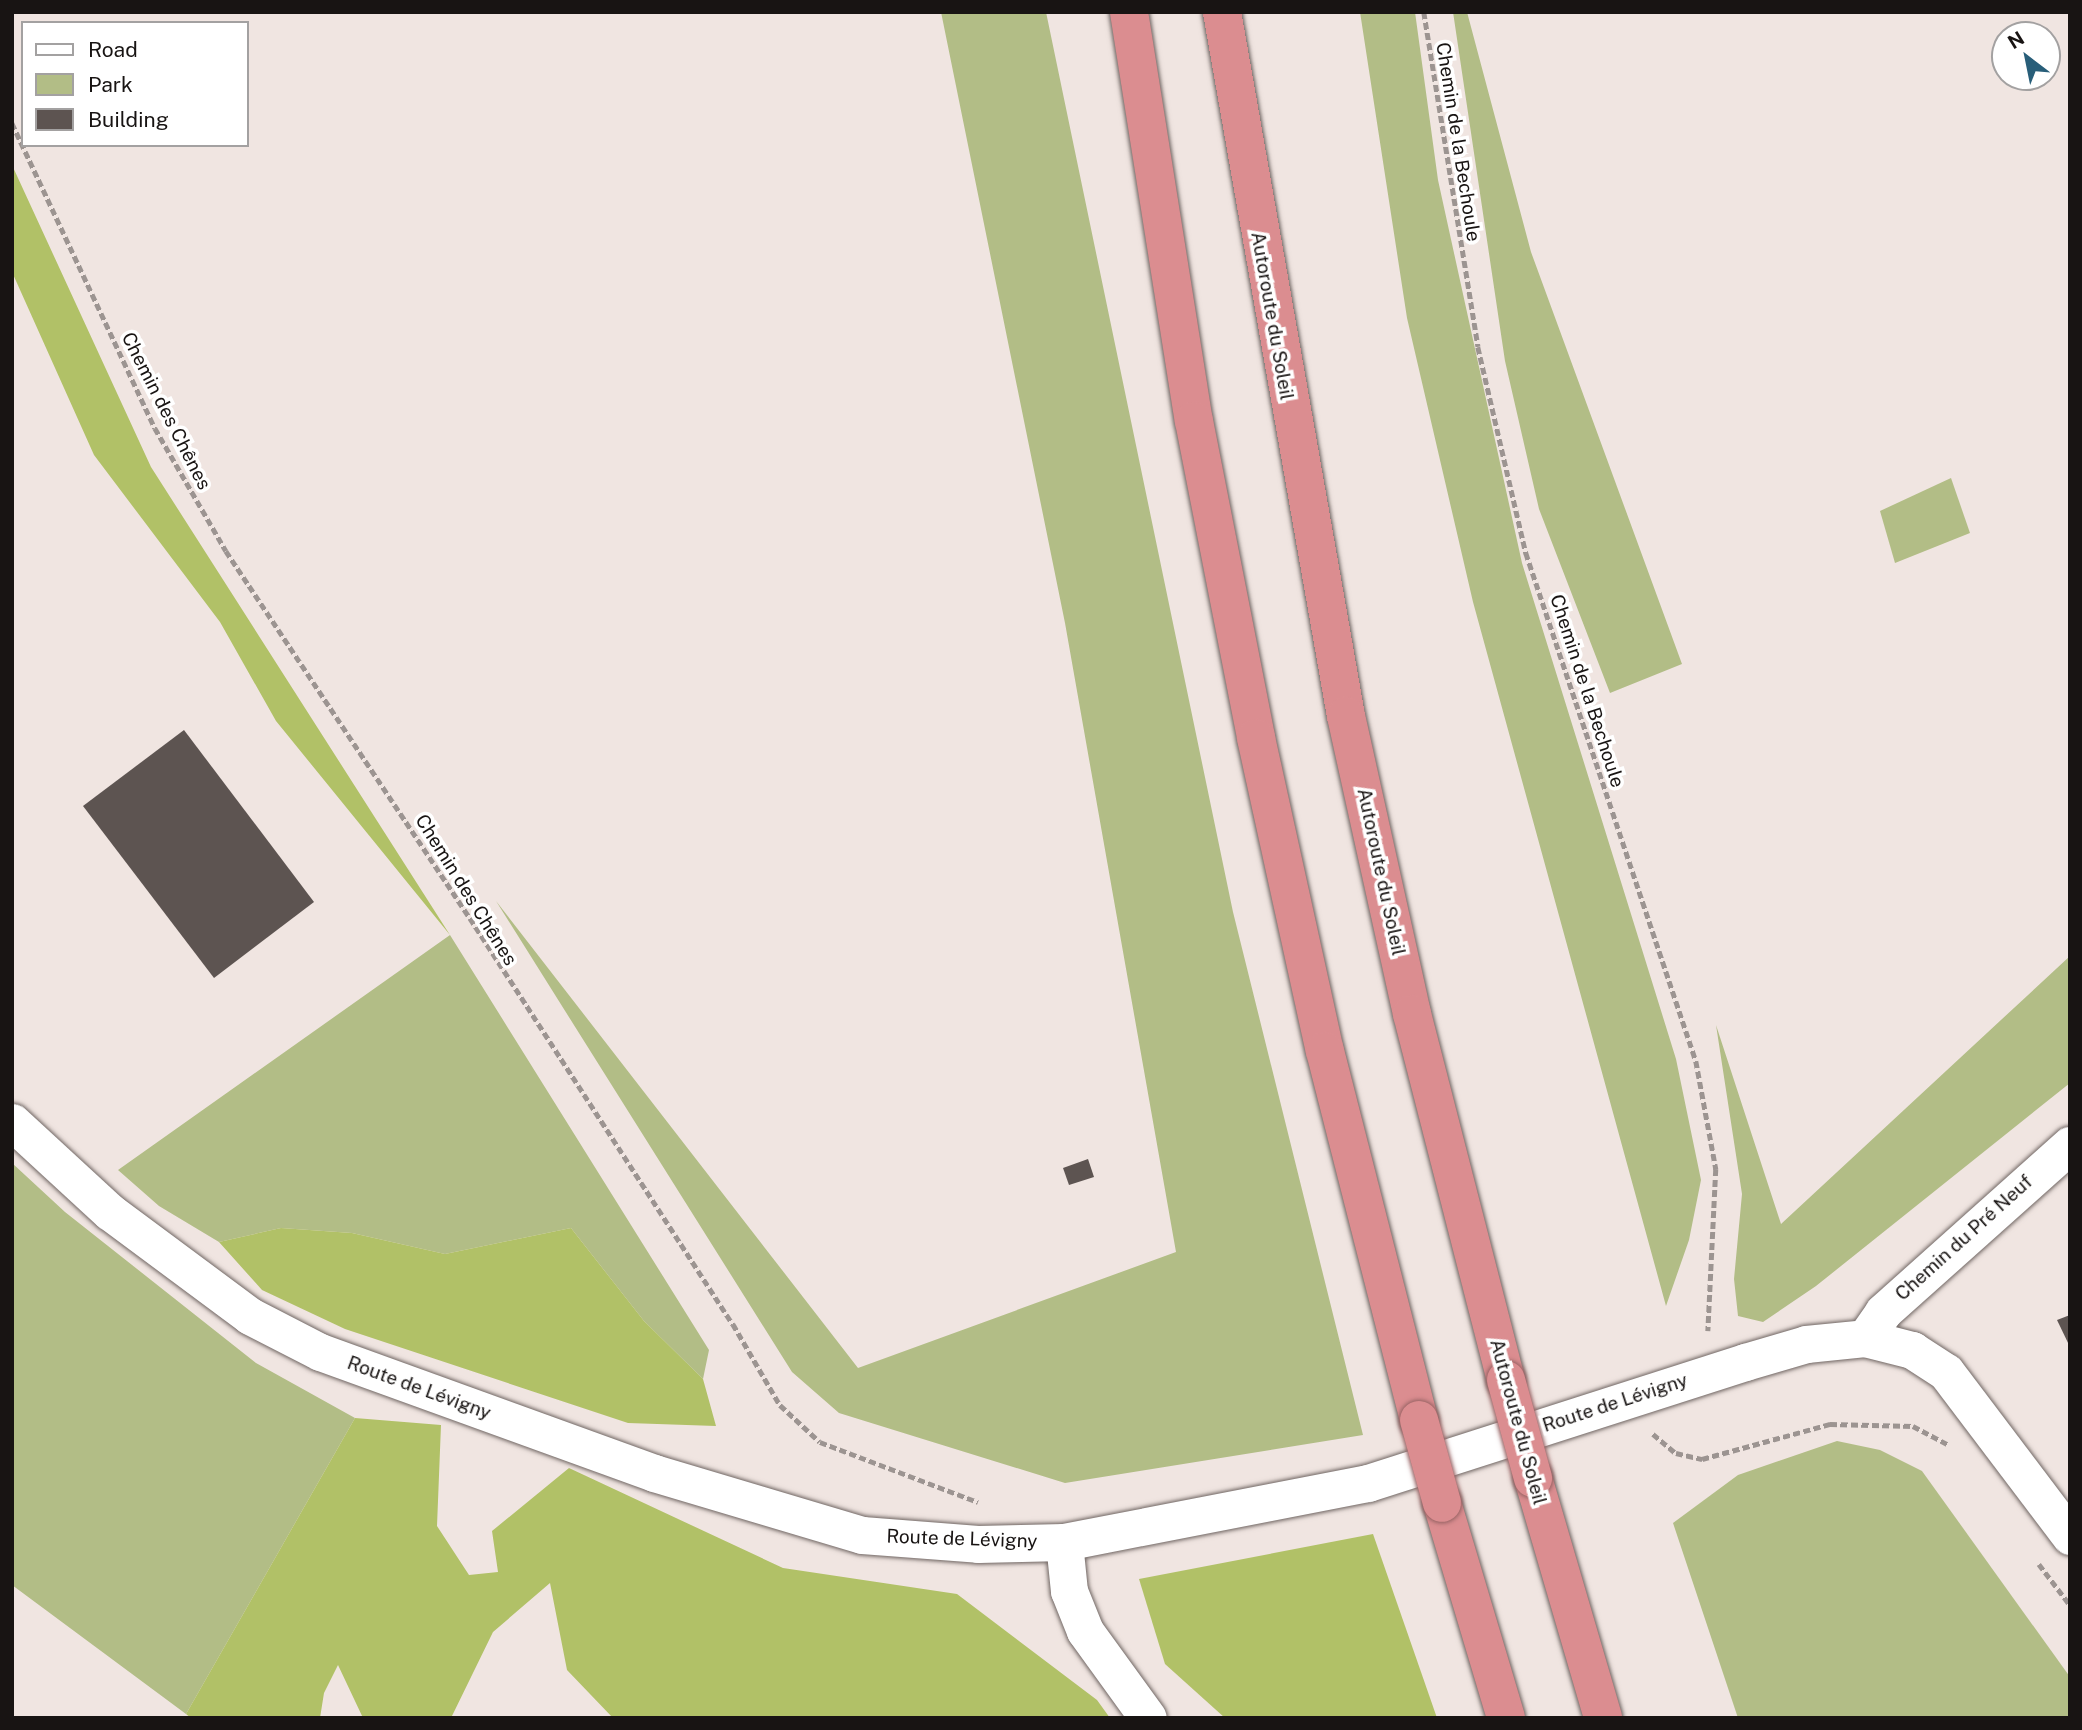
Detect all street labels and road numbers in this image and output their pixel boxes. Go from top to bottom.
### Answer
street label: Chemin de la Bechoule [1431,41,1485,243]
street label: Autoroute du Soleil [1246,230,1298,402]
street label: Chemin des Chênes [116,328,216,494]
street label: Chemin de la Bechoule [1545,592,1629,790]
street label: Autoroute du Soleil [1352,786,1410,958]
street label: Chemin des Chênes [410,810,522,970]
street label: Chemin du Pré Neuf [1891,1170,2037,1306]
street label: Autoroute du Soleil [1485,1337,1551,1507]
street label: Route de Lévigny [344,1351,494,1425]
street label: Route de Lévigny [1539,1369,1691,1437]
street label: Route de Lévigny [886,1525,1038,1553]

